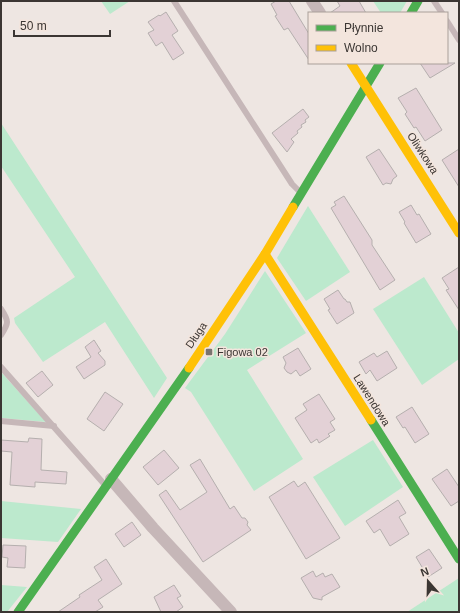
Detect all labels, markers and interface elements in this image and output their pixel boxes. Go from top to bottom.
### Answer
scale bar [14,12,110,38]
legend [308,12,448,64]
text: 50 m [20,19,47,33]
text: Płynnie [344,21,384,35]
text: Wolno [344,41,378,55]
street label: Oliwkowa [405,130,441,177]
street label: Długa [183,319,210,350]
place label: Figowa 02 [217,346,268,358]
marker: Figowa 02 [204,347,214,357]
street label: Lawendowa [351,372,393,429]
north arrow [408,561,448,601]
text: N [419,565,430,579]

